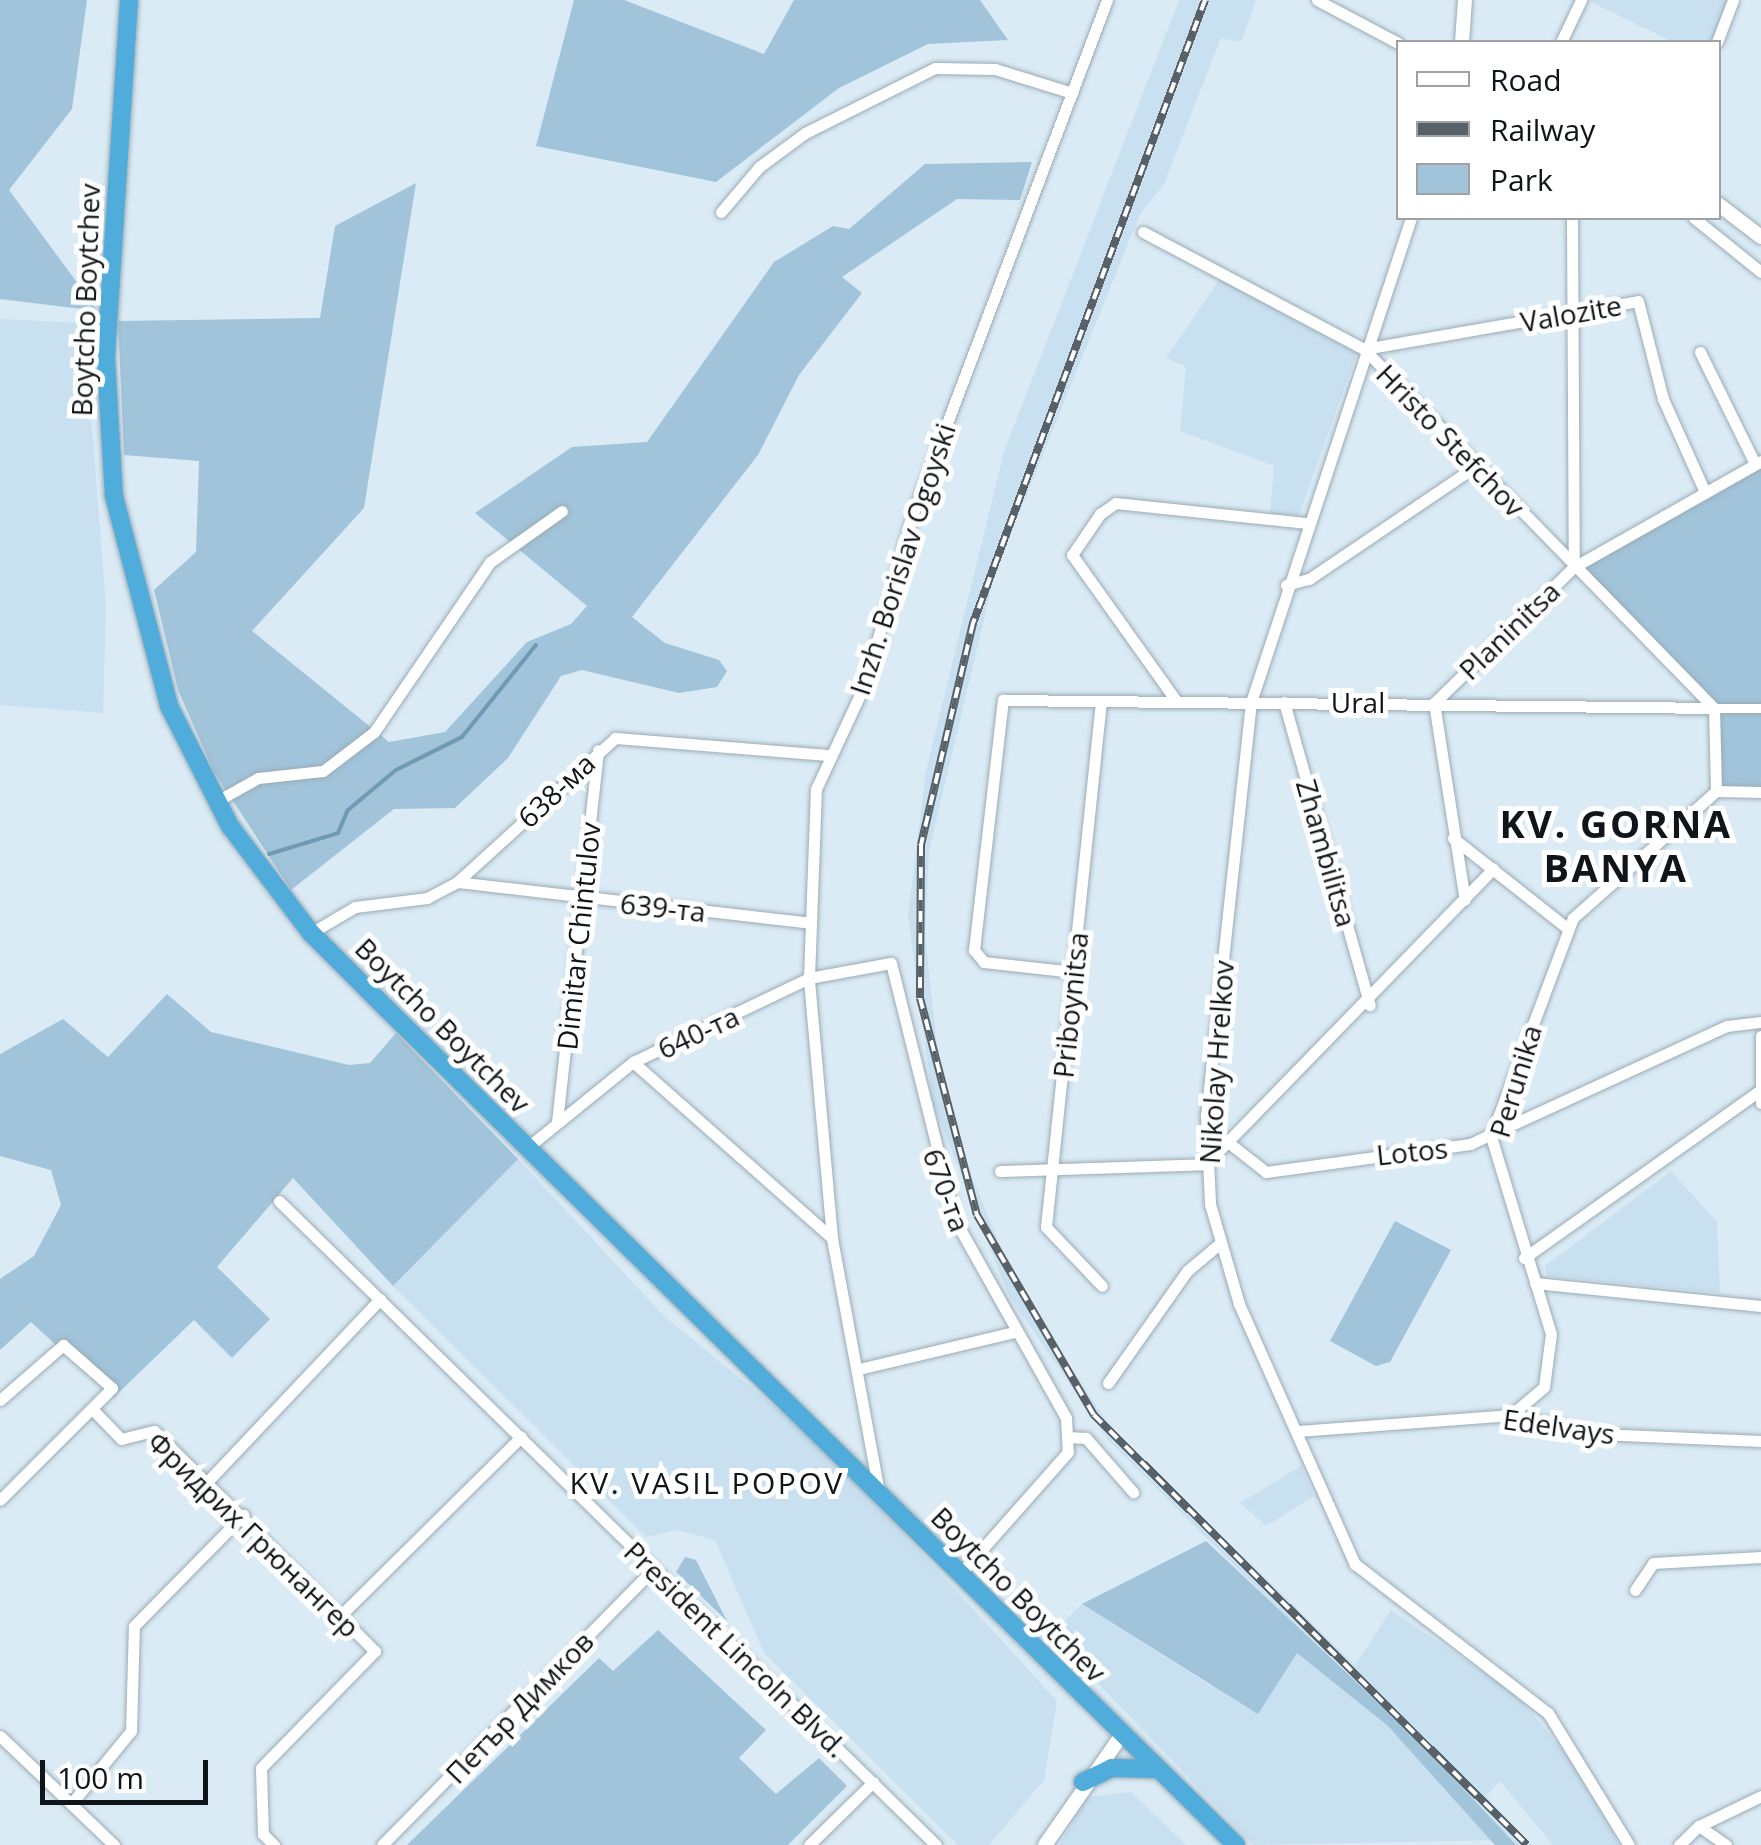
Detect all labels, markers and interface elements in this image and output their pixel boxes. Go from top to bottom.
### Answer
legend [1396,40,1721,220]
text: Road [1490,59,1562,100]
text: Railway [1490,109,1595,150]
text: Park [1490,159,1553,200]
street label: Boytcho Boytchev [64,183,106,417]
street label: Valozite [1518,288,1624,338]
street label: Hristo Stefchov [1370,357,1532,523]
street label: Inzh. Borislav Ogoyski [842,419,962,699]
street label: Planinitsa [1452,574,1566,686]
street label: Ural [1331,685,1385,719]
street label: 638-ма [510,746,602,834]
street label: Zhambilitsa [1290,775,1364,931]
district label: KV. GORNA BANYA [1499,801,1733,891]
street label: Dimitar Chintulov [549,821,607,1051]
street label: 639-та [619,886,707,928]
street label: Priboynitsa [1046,930,1094,1080]
street label: Boytcho Boytchev [349,931,537,1119]
street label: Nikolay Hrelkov [1192,959,1240,1165]
street label: 640-та [652,999,744,1065]
street label: Perunika [1482,1021,1548,1141]
street label: Lotos [1375,1131,1449,1171]
street label: 670-та [917,1144,977,1236]
street label: Edelvays [1501,1402,1617,1450]
street label: Фридрих Грюнангер [141,1424,367,1644]
district label: KV. VASIL POPOV [569,1465,845,1501]
street label: Boytcho Boytchev [925,1500,1113,1688]
street label: President Lincoln Blvd. [618,1534,854,1764]
street label: Петър Димков [438,1624,600,1790]
scale bar [45,1740,212,1802]
text: 100 m [57,1757,144,1798]

